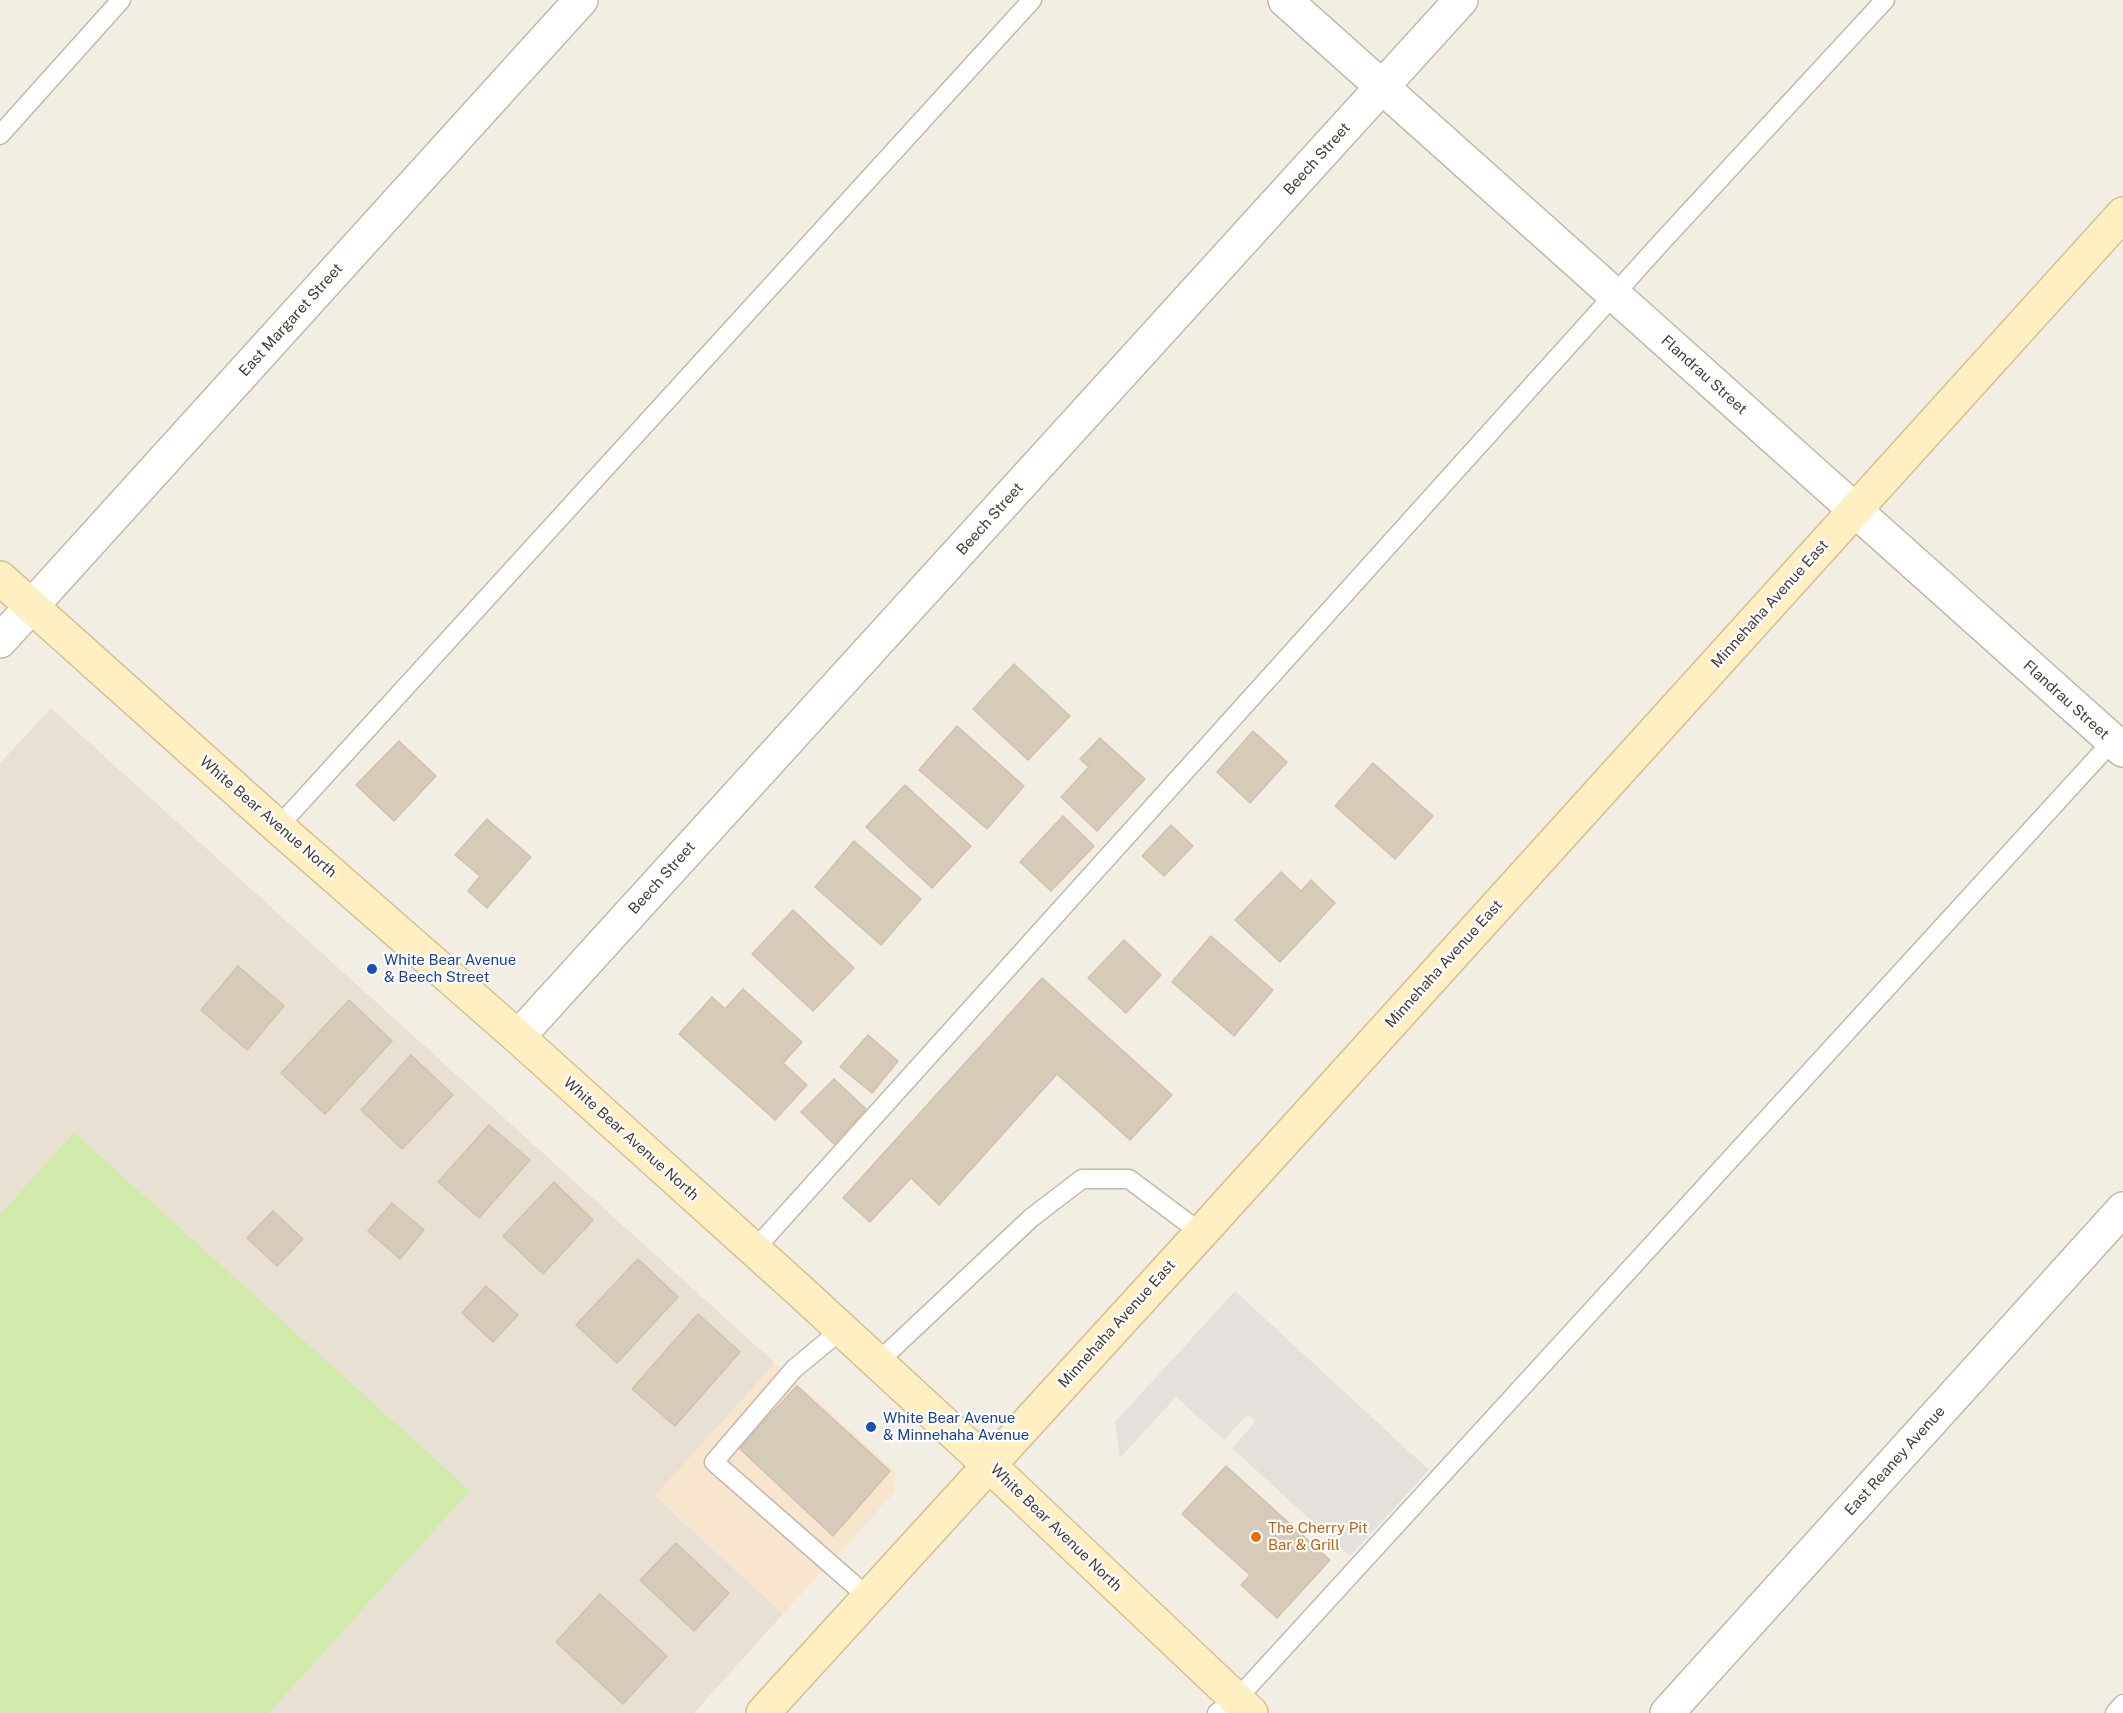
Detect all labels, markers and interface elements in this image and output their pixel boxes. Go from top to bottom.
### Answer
street label: Beech Street [1280,119,1354,199]
street label: East Margaret Street [235,260,347,380]
street label: Flandrau Street [1657,332,1751,418]
street label: Beech Street [953,479,1027,559]
street label: Minnehaha Avenue East [1708,536,1832,672]
street label: Flandrau Street [2019,657,2113,743]
street label: White Bear Avenue North [196,753,340,881]
street label: Beech Street [625,838,699,918]
street label: Minnehaha Avenue East [1382,896,1506,1032]
place label: White Bear Avenue & Beech Street [384,951,516,986]
marker: White Bear Avenue & Beech Street [365,962,379,976]
street label: White Bear Avenue North [560,1074,702,1204]
street label: Minnehaha Avenue East [1055,1256,1179,1392]
street label: East Reaney Avenue [1841,1403,1949,1519]
place label: White Bear Avenue & Minnehaha Avenue [883,1409,1029,1444]
marker: White Bear Avenue & Minnehaha Avenue [864,1420,878,1434]
street label: White Bear Avenue North [987,1460,1125,1596]
place label: The Cherry Pit Bar & Grill [1268,1519,1368,1554]
marker: The Cherry Pit Bar & Grill [1249,1530,1263,1544]

